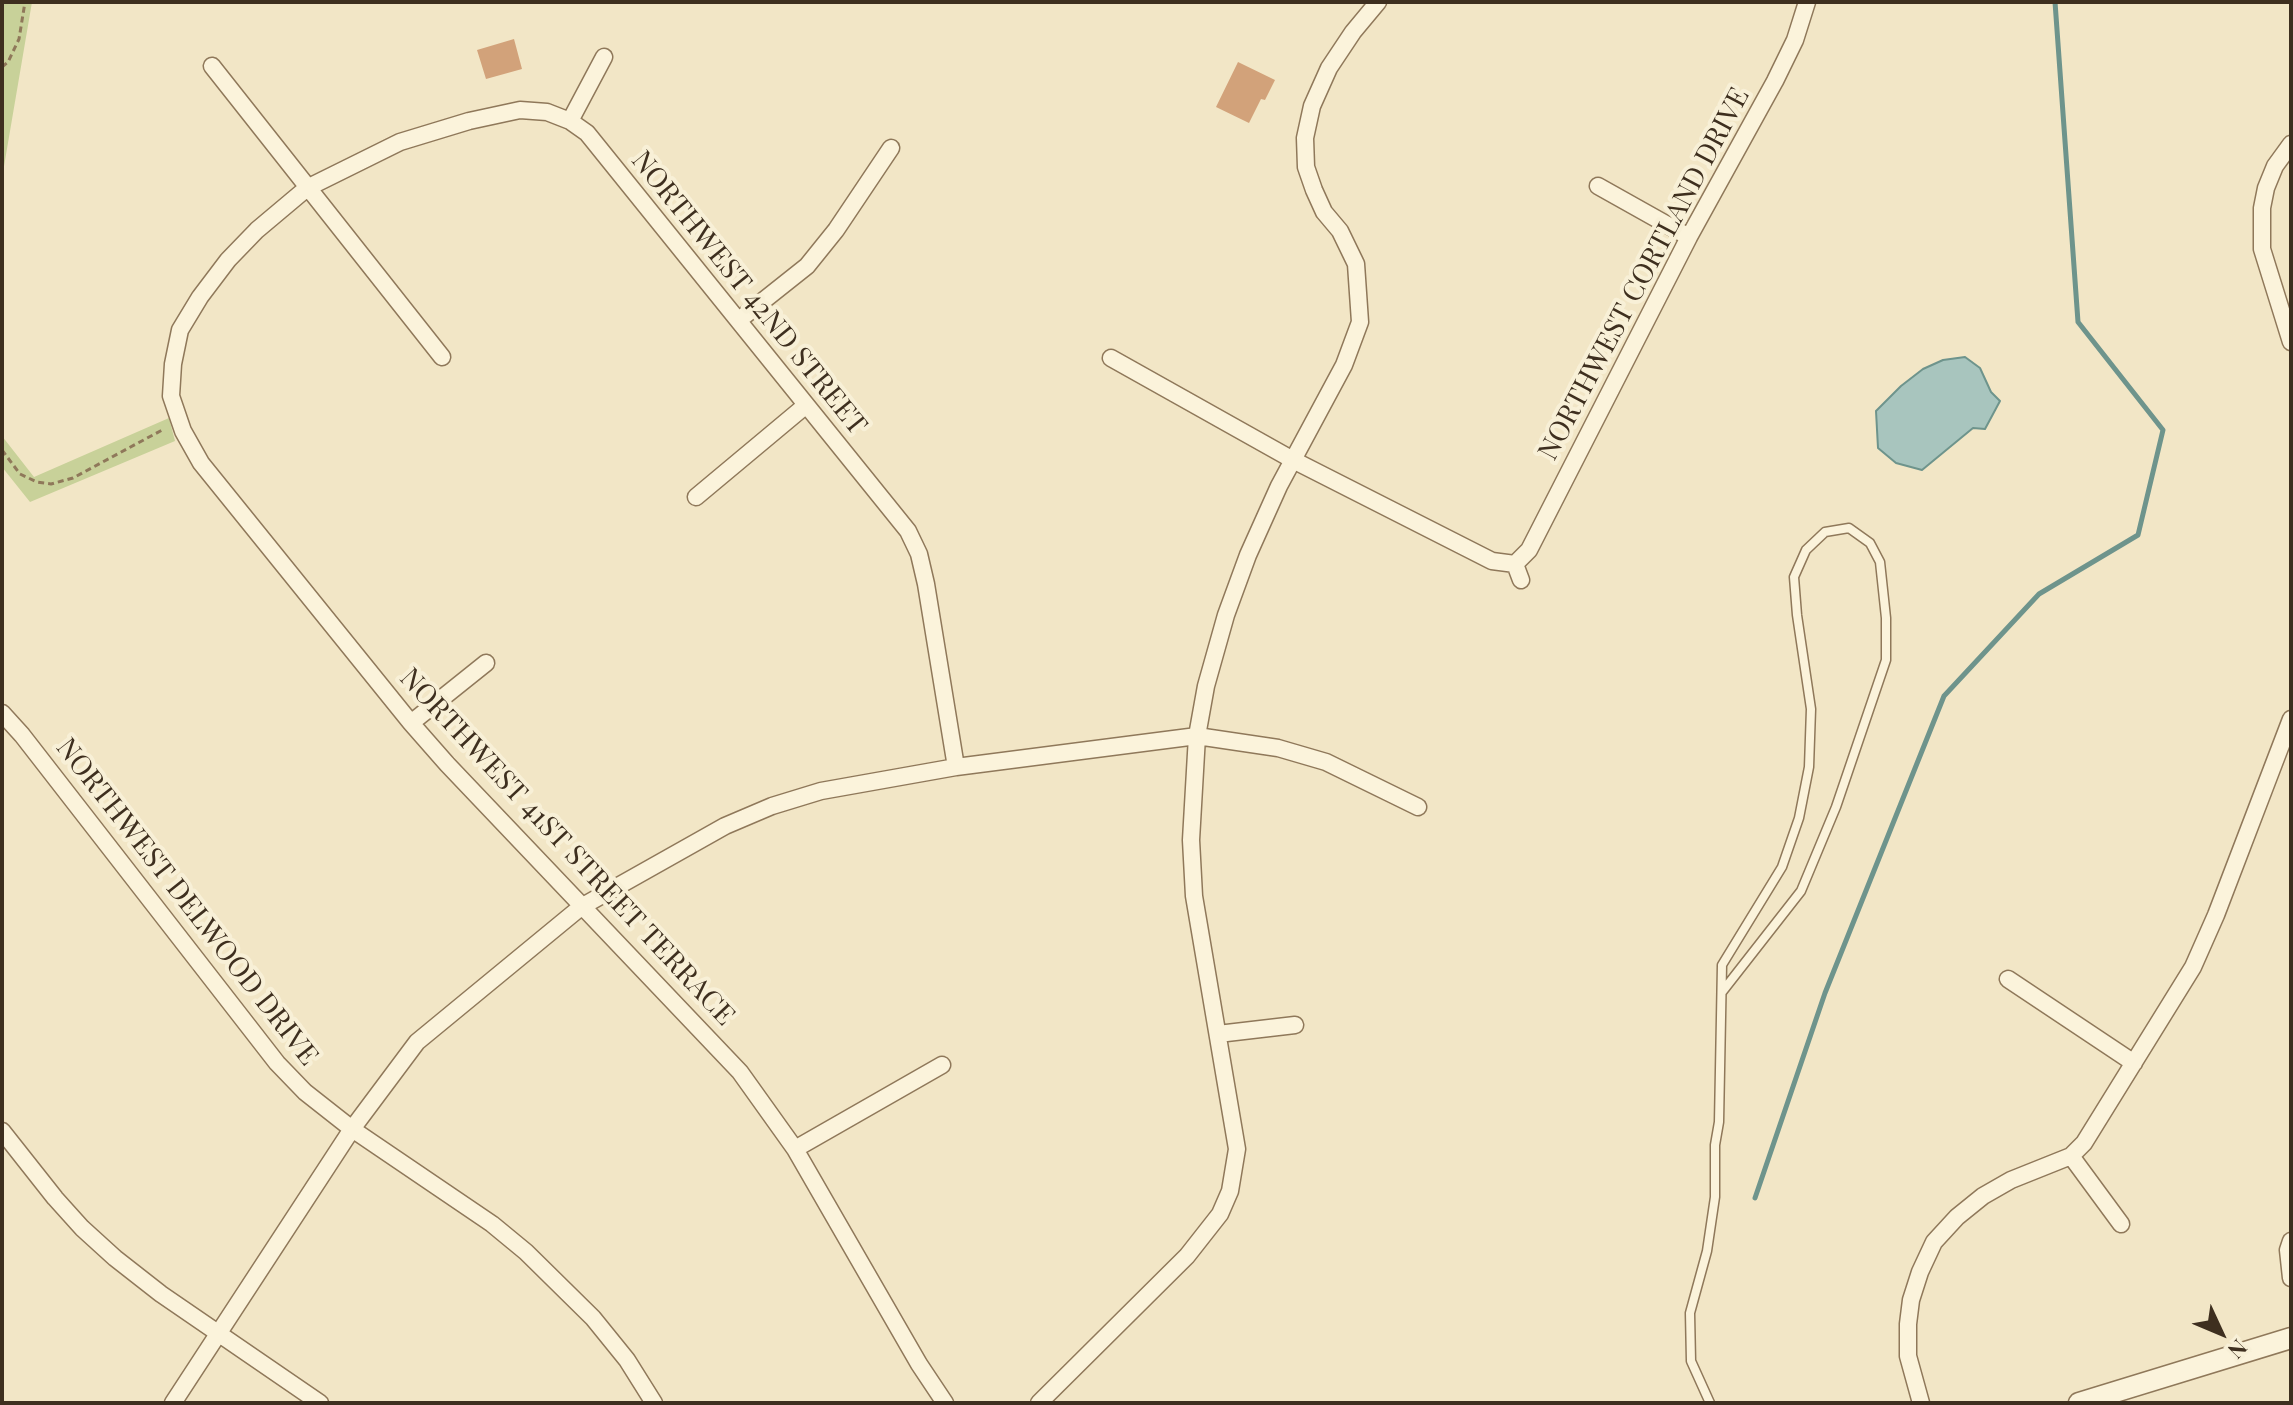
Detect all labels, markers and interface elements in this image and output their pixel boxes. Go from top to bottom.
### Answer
street label: NORTHWEST CORTLAND DRIVE [1531,82,1757,466]
street label: NORTHWEST 42ND STREET [624,145,874,441]
street label: NORTHWEST 41ST STREET TERRACE [393,662,741,1032]
street label: NORTHWEST DELWOOD DRIVE [49,732,325,1072]
north arrow [2181,1293,2261,1373]
text: N [2222,1334,2255,1366]

